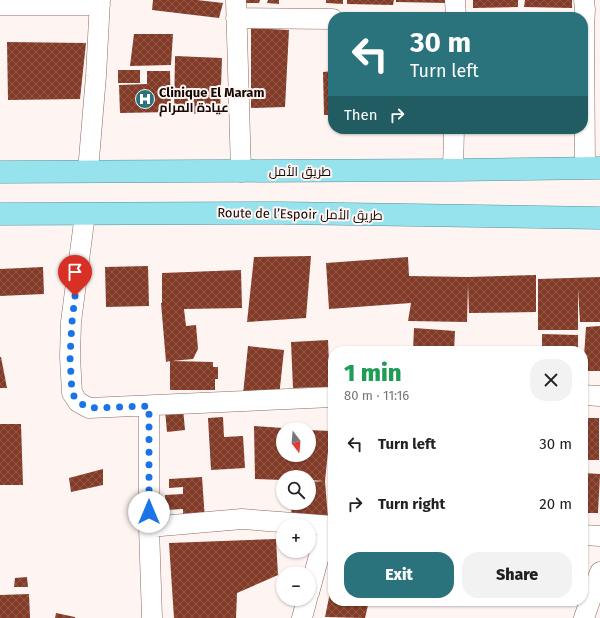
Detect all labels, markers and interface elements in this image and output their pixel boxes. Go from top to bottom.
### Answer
text: 30 m [410,26,471,59]
icon: left [344,28,396,80]
text: Turn left [410,60,479,82]
place label: Clinique El Maram عيادة المرام [159,85,264,117]
hospital icon: Clinique El Maram عيادة المرام [134,88,156,110]
icon: right [386,104,408,126]
text: Then [344,106,378,124]
street label: طريق الأمل [269,164,331,179]
street label: Route de l’Espoir طريق الأمل [217,205,383,223]
pin [58,255,92,296]
icon: arrive [64,261,86,283]
text: 1 min [344,359,402,387]
button: close [530,359,572,401]
text: 80 m · 11:16 [344,388,409,403]
north arrow [276,422,316,462]
map controls [276,422,316,606]
icon: left [344,433,366,455]
text: Turn left [378,435,436,453]
text: 30 m [539,435,572,453]
button: search [276,470,316,510]
position arrow [128,491,170,533]
icon: right [344,493,366,515]
text: Turn right [378,495,445,513]
text: 20 m [539,495,572,513]
button: + [276,518,316,558]
button: Exit [344,552,454,598]
button: Share [462,552,572,598]
button: − [276,566,316,606]

